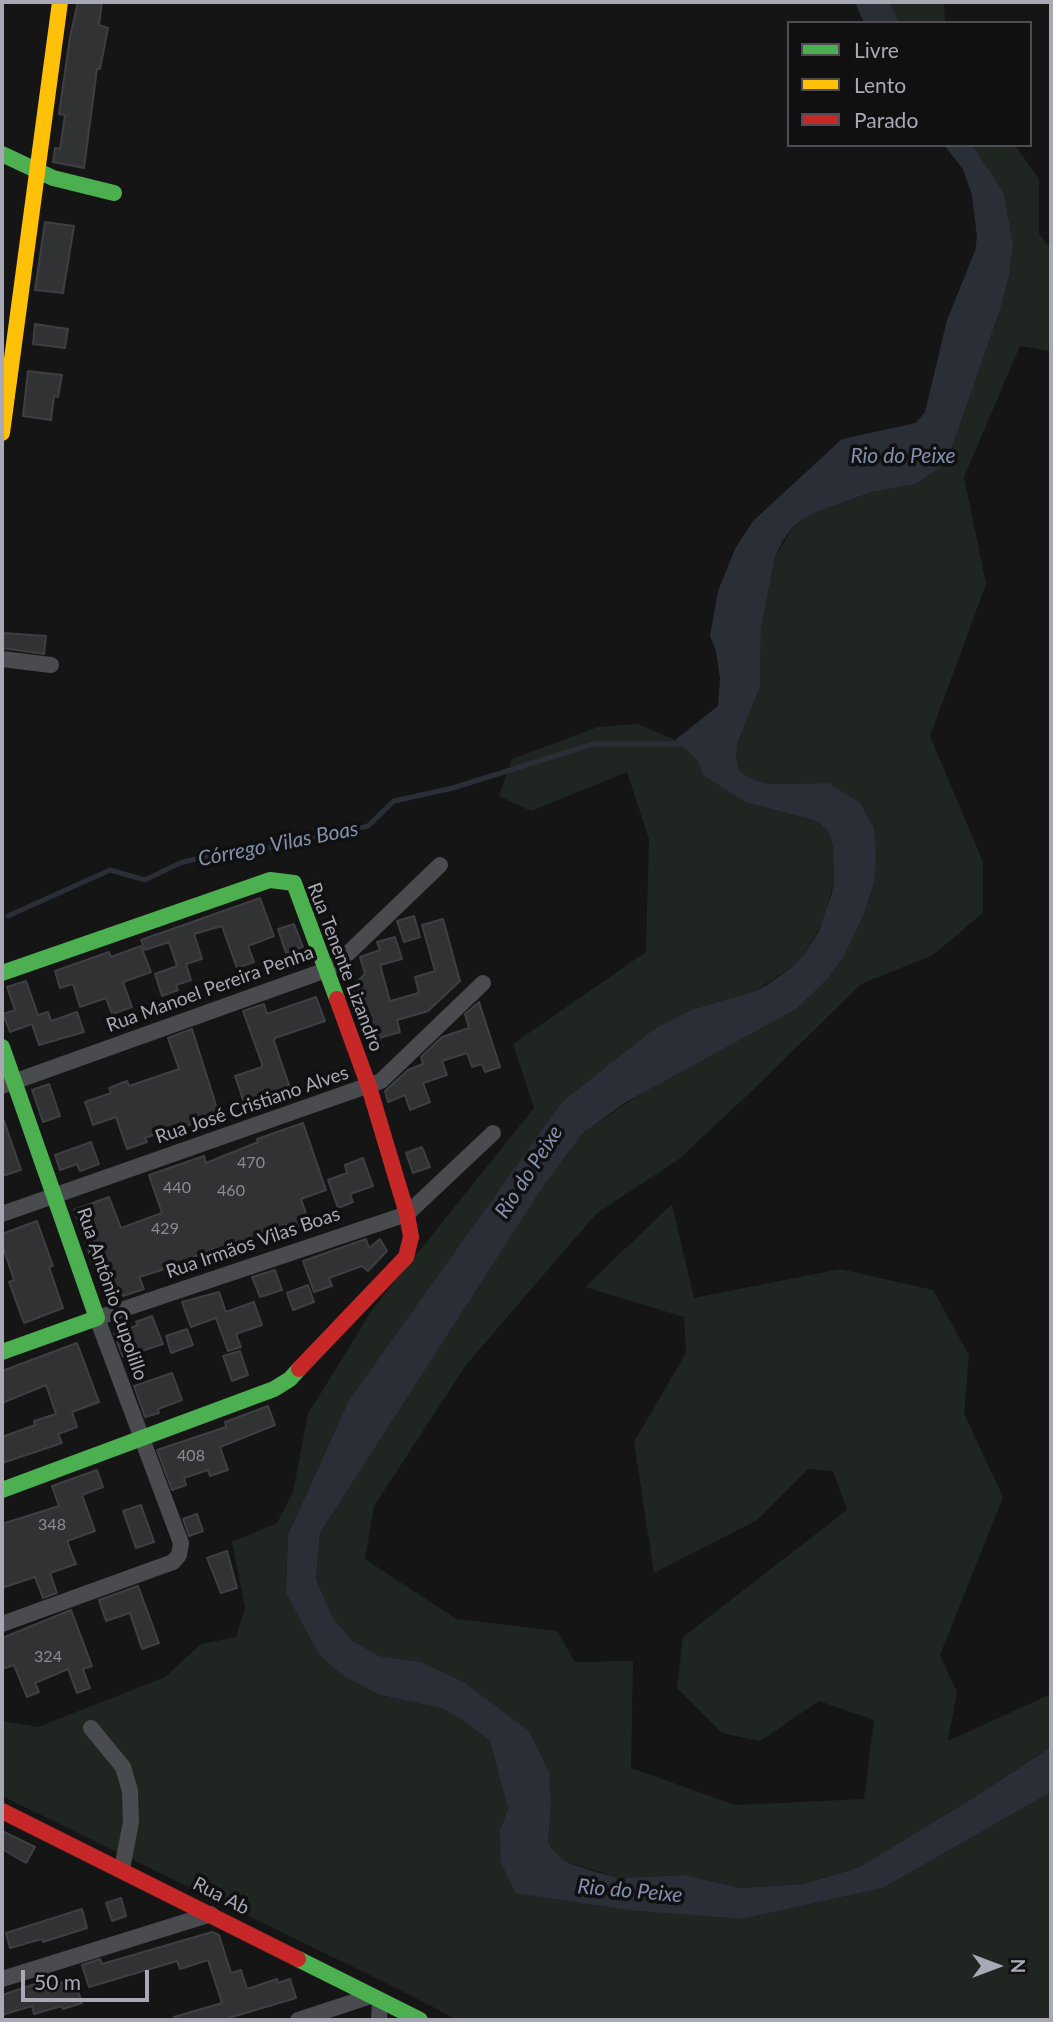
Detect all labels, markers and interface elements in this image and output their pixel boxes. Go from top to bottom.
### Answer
legend [787,21,1032,147]
text: Livre [854,37,899,62]
text: Lento [854,72,906,97]
text: Parado [854,107,918,132]
water label: Rio do Peixe [850,443,956,469]
water label: Córrego Vilas Boas [196,816,360,872]
street label: Rua Tenente Lizandro [302,879,388,1055]
street label: Rua Manoel Pereira Penha [103,941,317,1037]
street label: Rua José Cristiano Alves [152,1061,352,1149]
water label: Rio do Peixe [490,1121,568,1223]
house number: 470 [237,1153,265,1173]
house number: 440 [163,1178,191,1198]
house number: 460 [217,1181,245,1201]
street label: Rua Irmãos Vilas Boas [163,1203,343,1283]
street label: Rua Antônio Cupolillo [72,1205,152,1383]
house number: 429 [151,1219,179,1239]
house number: 408 [177,1446,205,1466]
house number: 348 [38,1515,66,1535]
house number: 324 [34,1647,62,1667]
street label: Rua Ab [189,1872,253,1920]
water label: Rio do Peixe [577,1874,683,1908]
north arrow [962,1931,1032,2001]
scale bar [24,1955,152,1999]
text: N [1007,1959,1030,1973]
text: 50 m [34,1969,81,1994]

